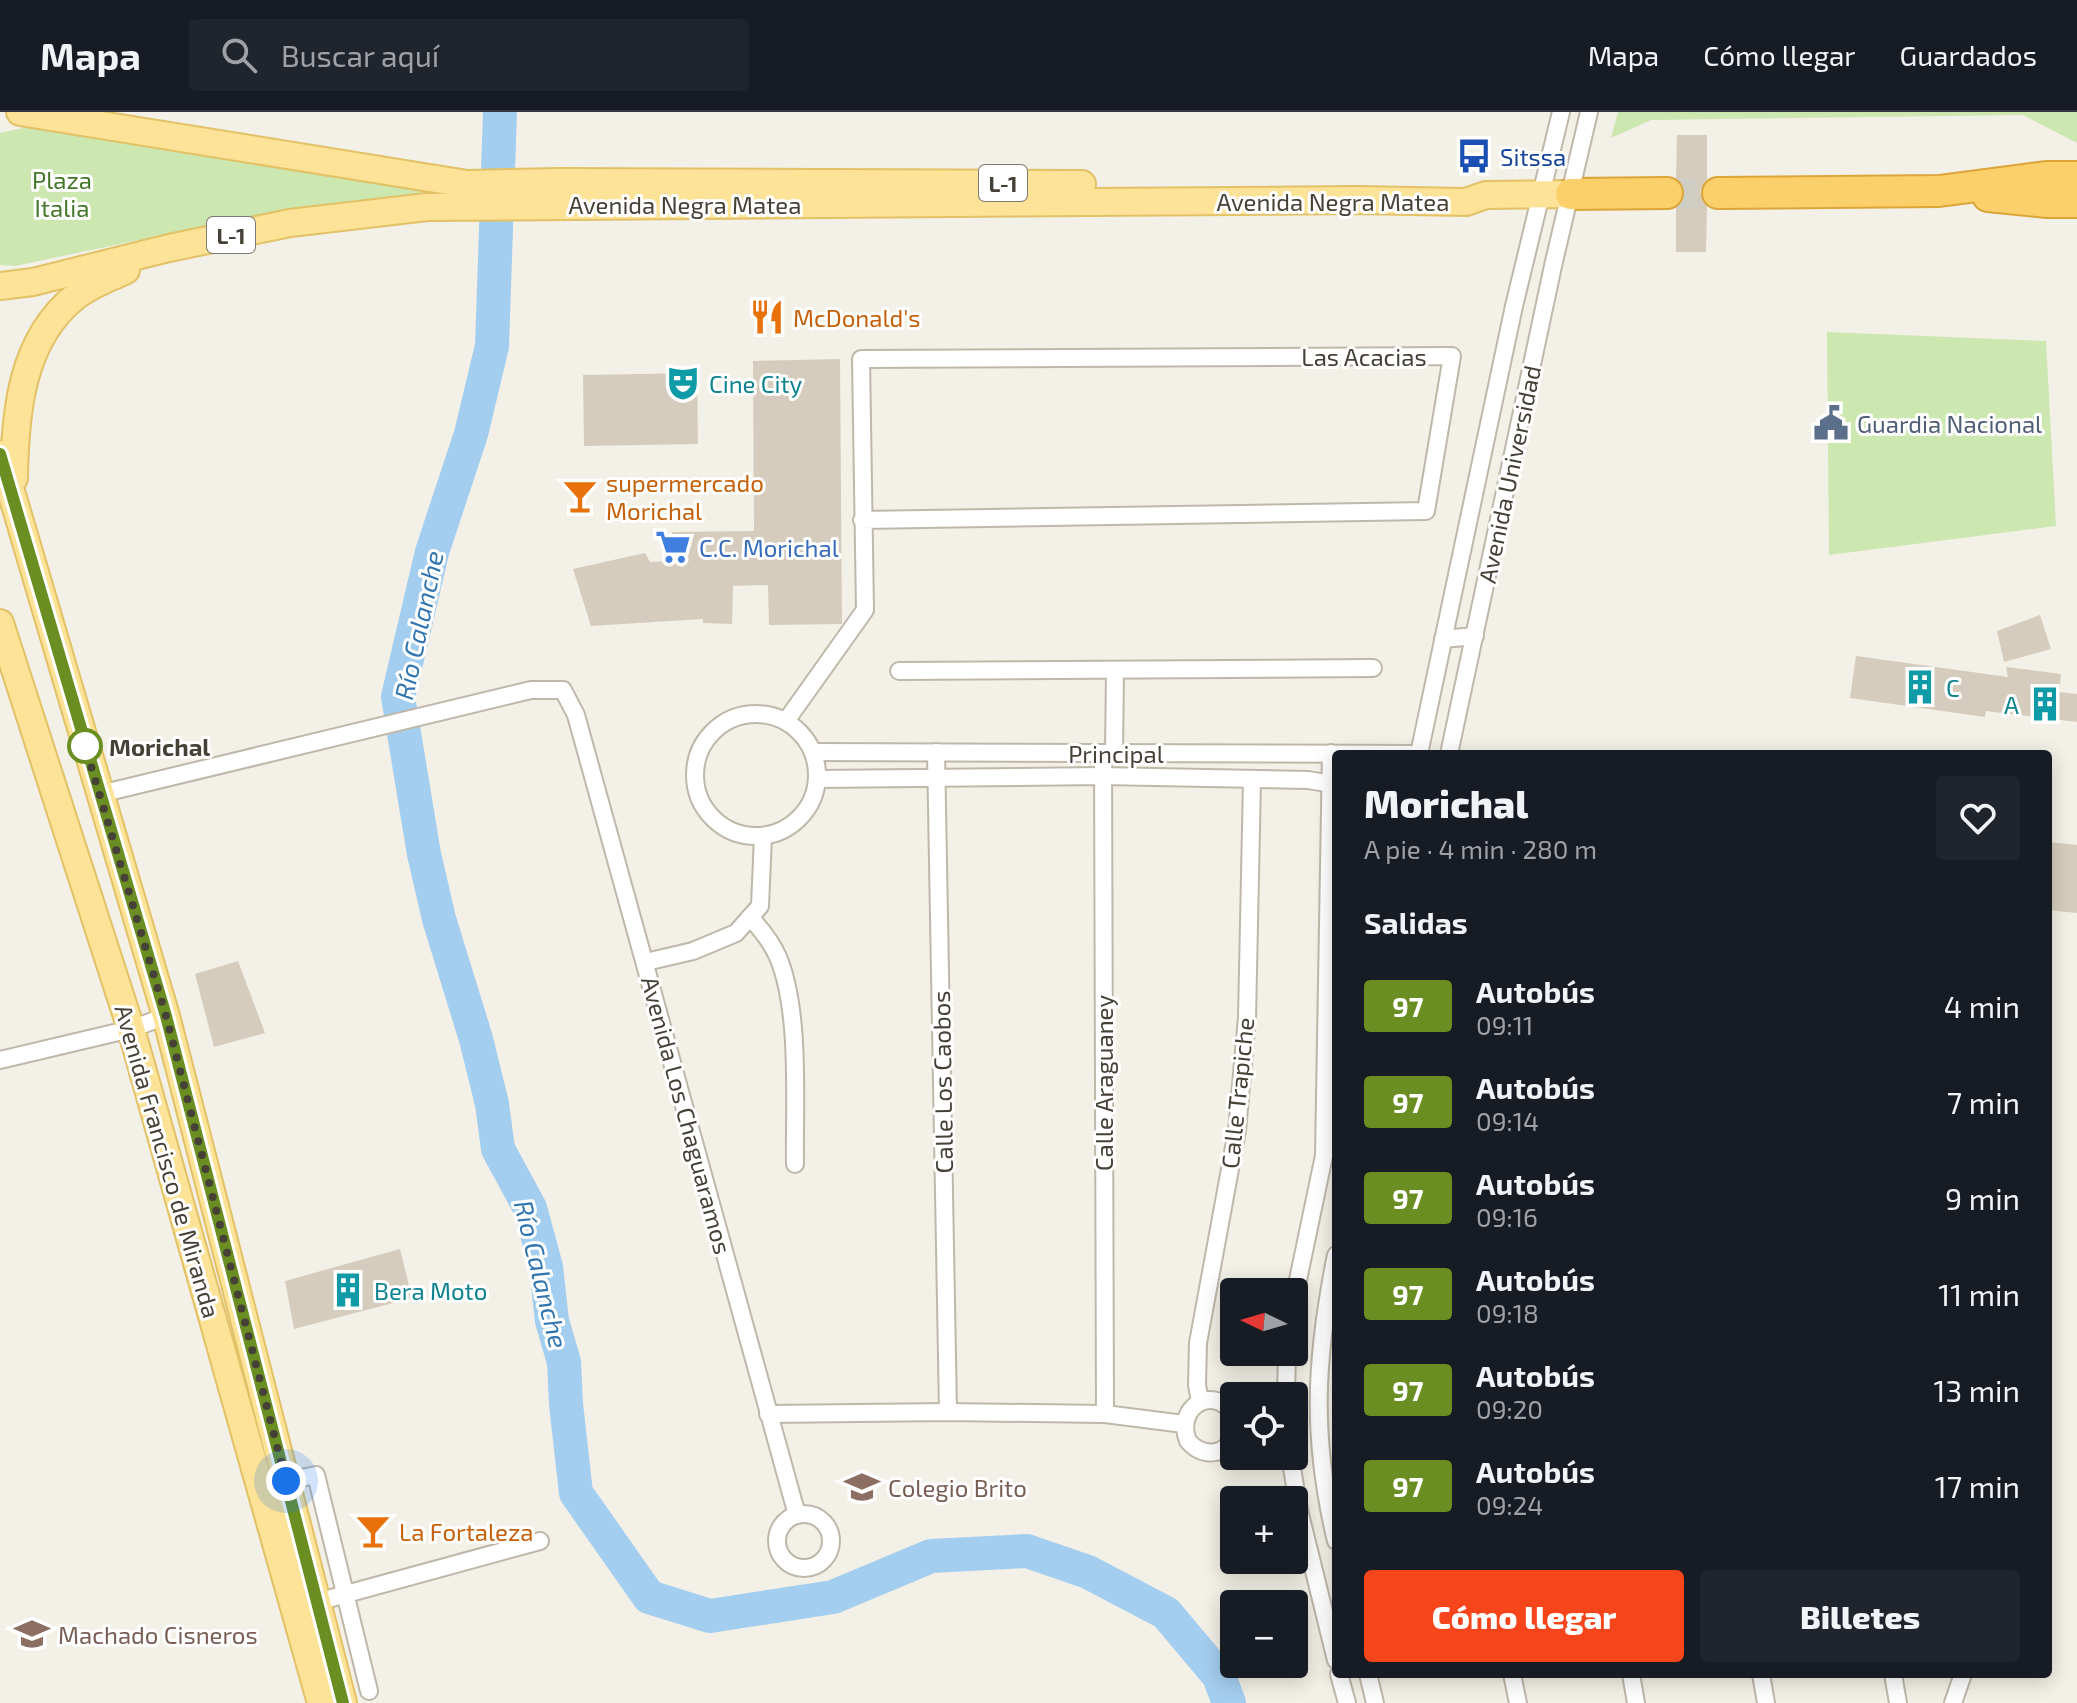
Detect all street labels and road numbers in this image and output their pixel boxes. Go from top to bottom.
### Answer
road number: L-1 [979,165,1027,201]
street label: Avenida Negra Matea [1217,187,1449,216]
street label: Avenida Negra Matea [569,190,801,219]
road number: L-1 [207,217,255,253]
street label: Las Acacias [1301,342,1427,371]
street label: Avenida Universidad [1472,362,1546,586]
street label: Principal [1068,739,1164,768]
street label: Avenida Los Chaguaramos [636,973,738,1257]
street label: Calle Los Caobos [926,990,958,1174]
street label: Calle Araguaney [1089,995,1118,1171]
street label: Avenida Francisco de Miranda [109,1001,227,1321]
street label: Calle Trapiche [1215,1016,1259,1170]

